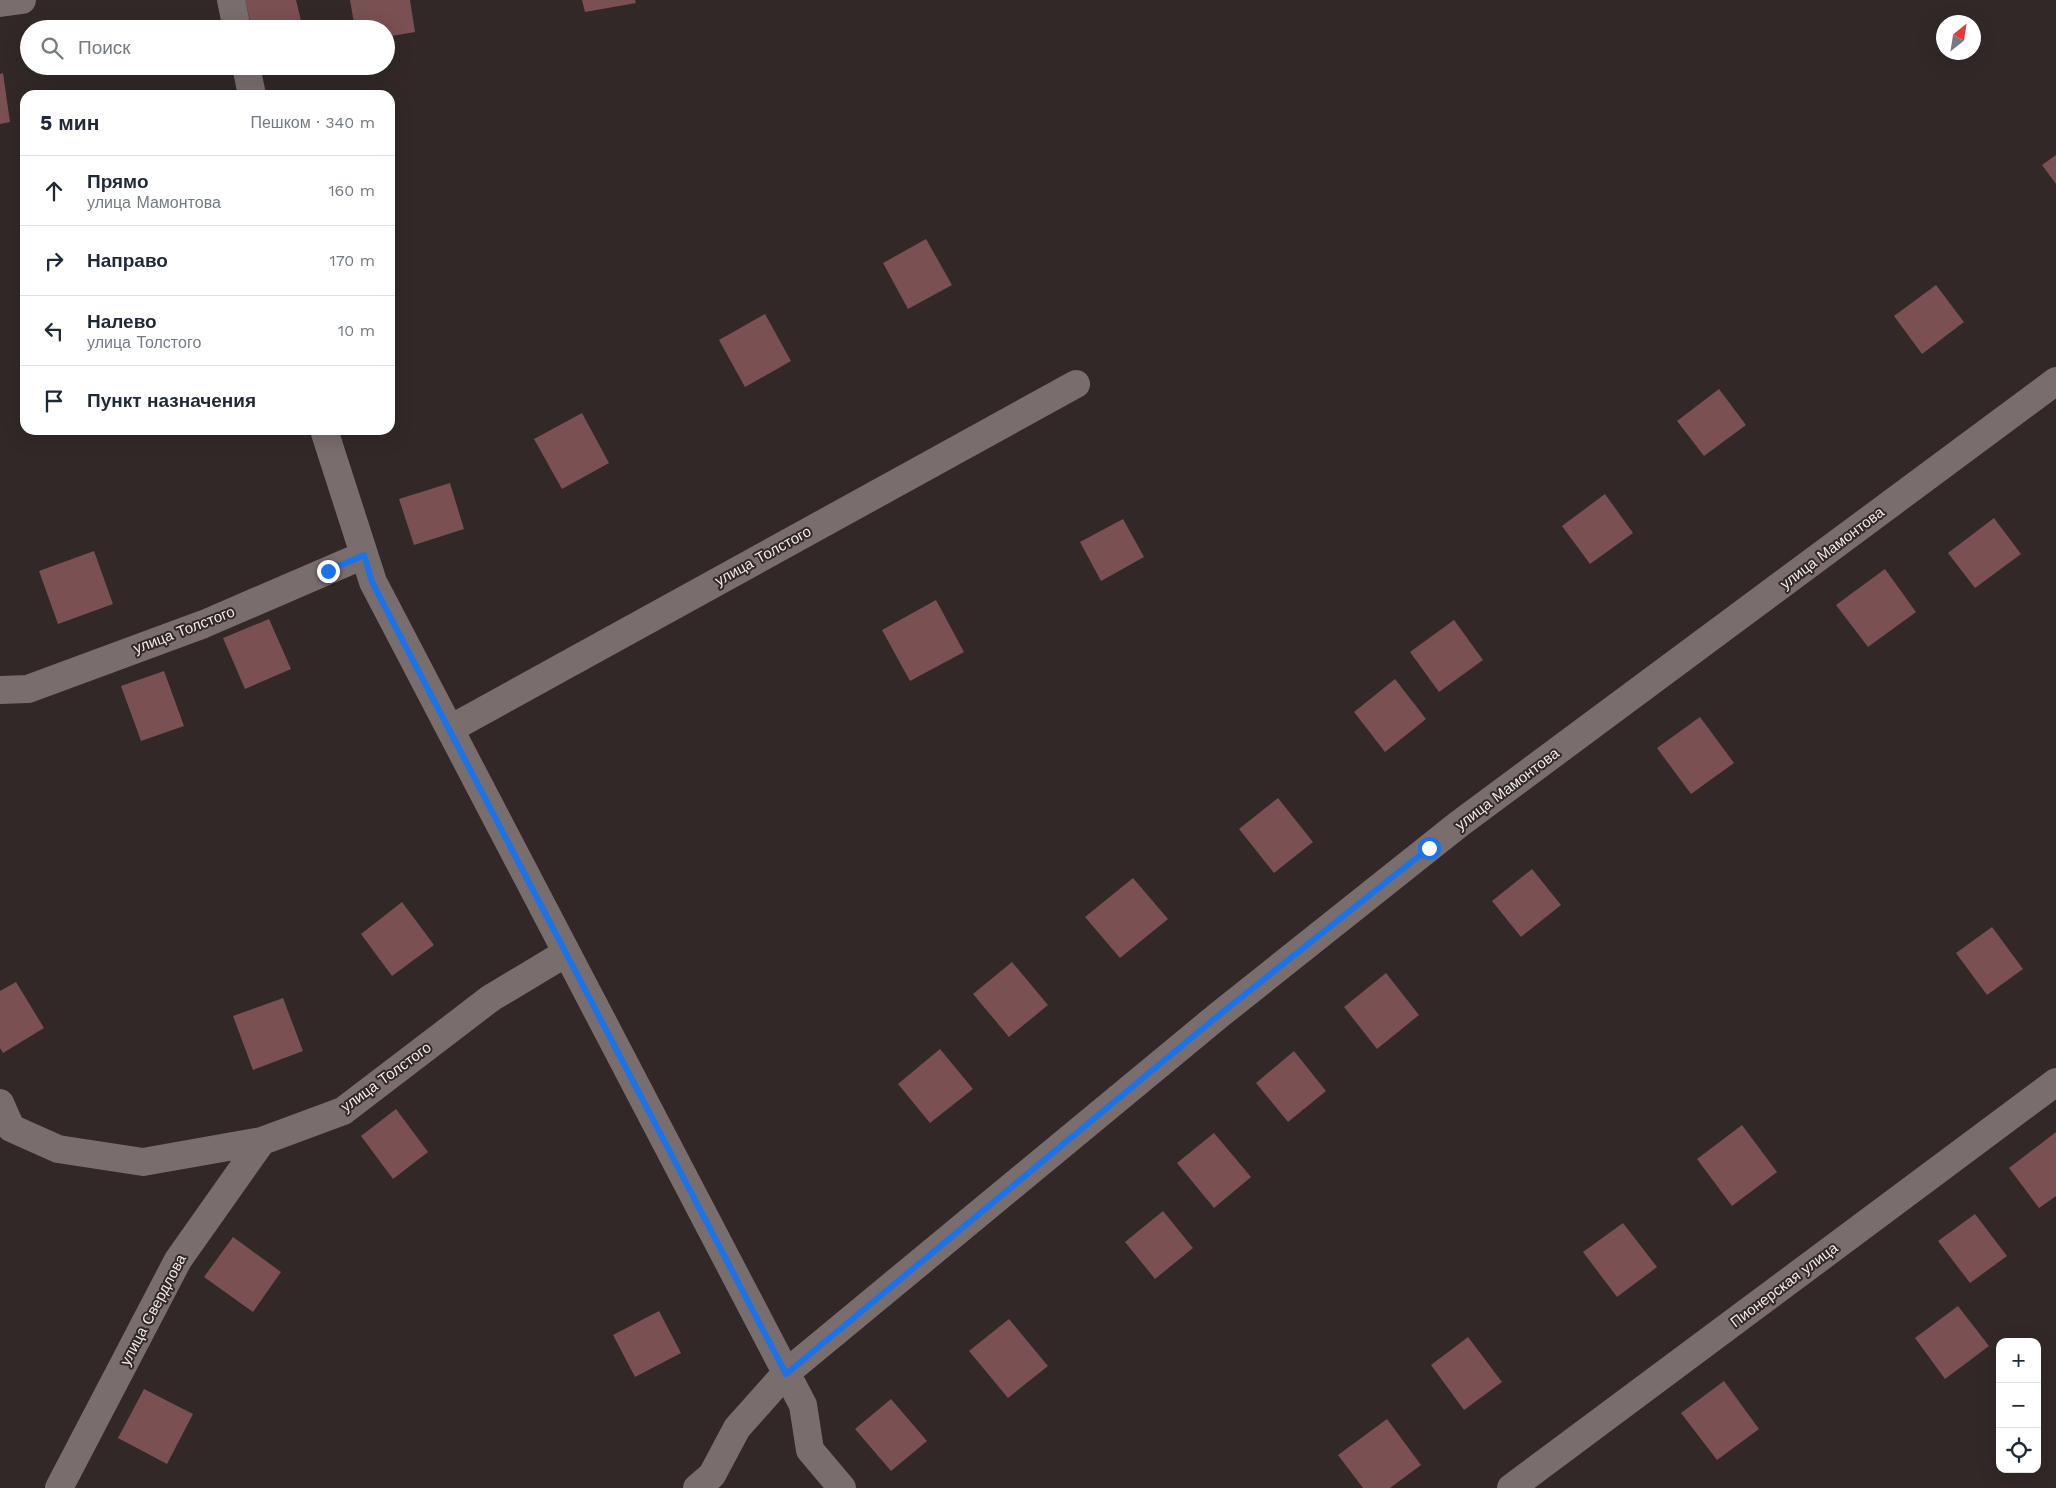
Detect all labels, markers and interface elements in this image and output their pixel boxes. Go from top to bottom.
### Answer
north arrow [1936,15,1981,60]
search box [20,20,395,75]
icon: search [38,34,66,62]
text: Поиск [78,36,131,59]
text: 5 мин [40,110,99,135]
text: Пешком · 340 m [250,113,375,132]
text: Прямо [87,170,149,193]
icon: ahead [40,177,68,205]
text: 160 m [328,181,375,200]
text: улица Мамонтова [87,193,221,212]
icon: right [40,247,68,275]
text: Направо [87,249,168,272]
text: 170 m [329,251,375,270]
text: Налево [87,310,157,333]
icon: left [40,317,68,345]
text: 10 m [338,321,375,340]
text: улица Толстого [87,333,201,352]
icon: arrive [40,387,68,415]
text: Пункт назначения [87,389,256,412]
street label: улица Мамонтова [1776,503,1888,593]
street label: улица Толстого [712,522,814,590]
route end [317,560,340,583]
street label: улица Толстого [131,602,237,658]
street label: улица Мамонтова [1451,744,1563,834]
route start [1418,837,1441,860]
street label: улица Толстого [337,1038,435,1116]
street label: Пионерская улица [1727,1238,1842,1331]
street label: улица Свердлова [116,1251,190,1369]
map controls [1996,1338,2041,1473]
button: + [1996,1338,2041,1383]
button: − [1996,1383,2041,1428]
button: locate [1996,1428,2041,1473]

